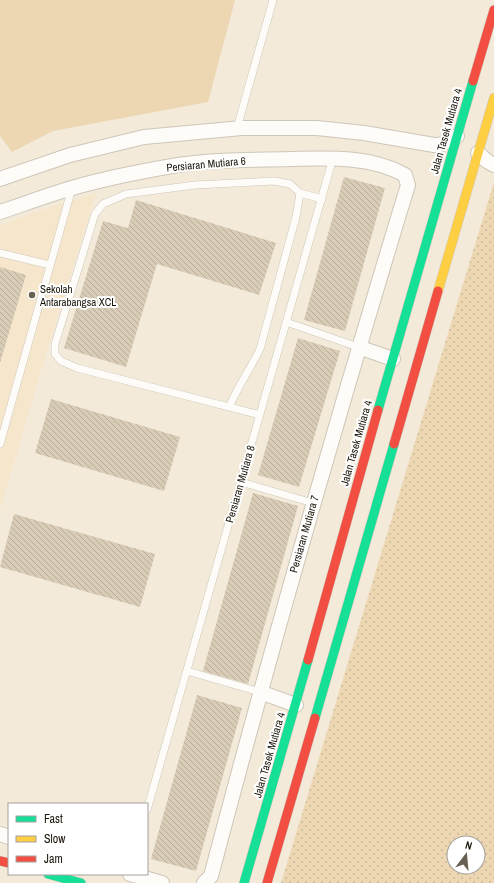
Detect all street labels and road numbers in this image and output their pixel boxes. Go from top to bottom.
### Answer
street label: Jalan Tasek Mutiara 4 [427,87,465,175]
street label: Persiaran Mutiara 6 [166,154,246,174]
street label: Jalan Tasek Mutiara 4 [337,399,375,487]
street label: Persiaran Mutiara 8 [222,444,258,524]
street label: Persiaran Mutiara 7 [286,494,322,574]
street label: Jalan Tasek Mutiara 4 [250,711,288,799]

